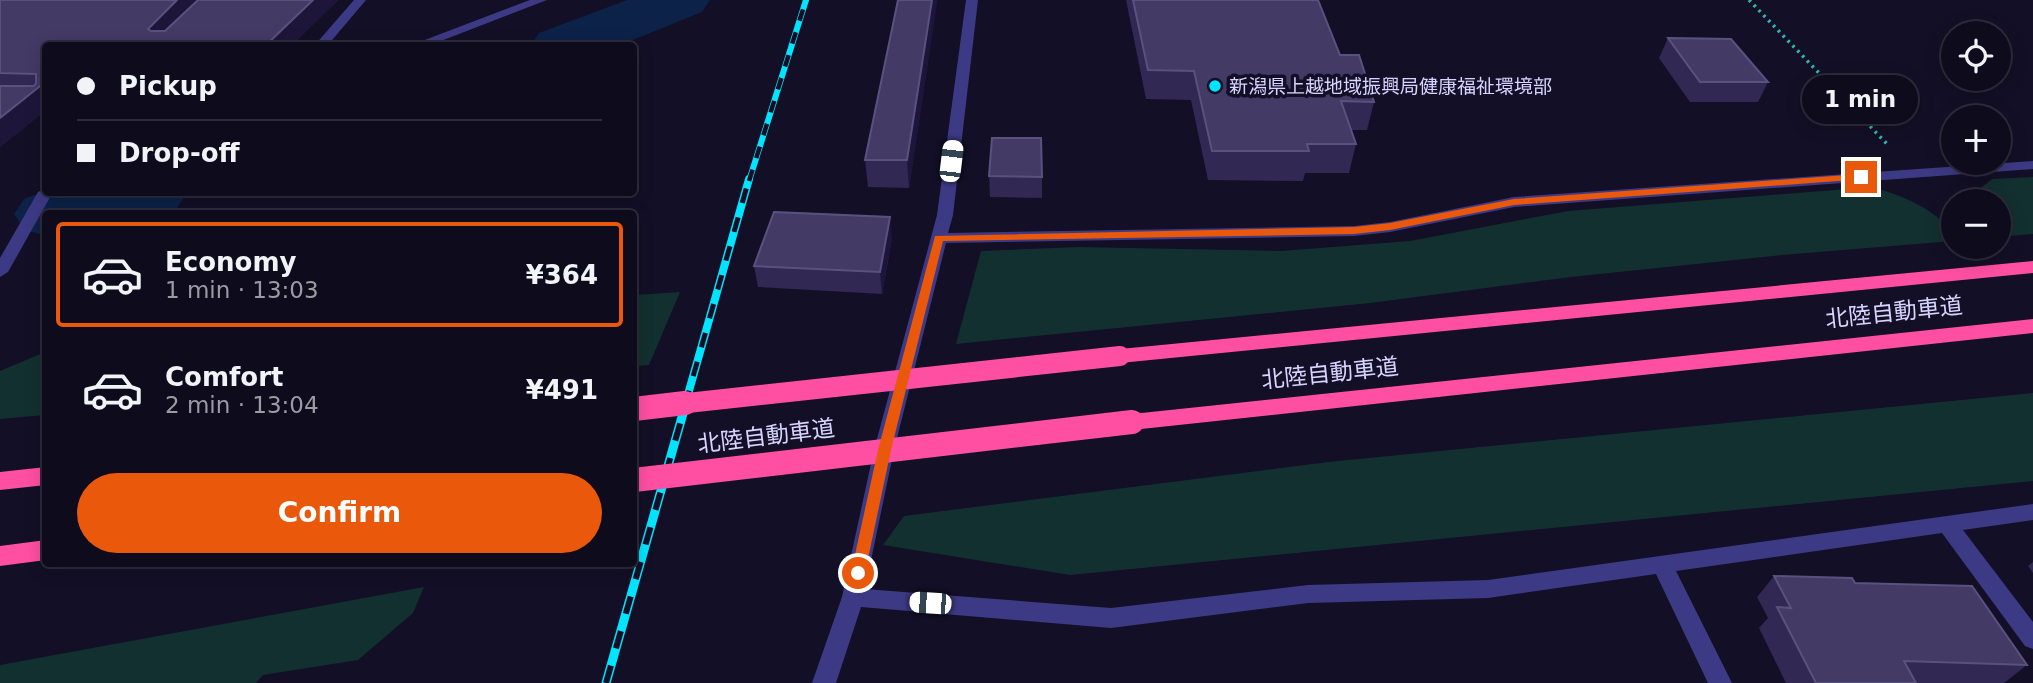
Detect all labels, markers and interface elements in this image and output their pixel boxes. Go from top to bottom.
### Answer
map controls [1941,21,2011,259]
button: locate [1941,21,2011,91]
text: Pickup [119,71,217,101]
place label: 新潟県上越地域振興局健康福祉環境部 [1229,75,1552,97]
callout: 1 min [1803,76,1919,124]
marker: 新潟県上越地域振興局健康福祉環境部 [1207,78,1223,94]
text: 1 min [1824,86,1896,112]
button: + [1941,105,2011,175]
text: Drop-off [119,138,240,168]
car [939,139,964,183]
route end [1845,161,1877,193]
button: − [1941,189,2011,259]
icon: car [81,243,144,306]
text: Economy [165,247,296,277]
text: ¥364 [526,260,598,290]
text: 1 min · 13:03 [165,277,319,303]
street label: 北陸自動車道 [1824,292,1964,332]
street label: 北陸自動車道 [1260,353,1400,393]
icon: car [81,358,144,421]
text: Comfort [165,362,283,392]
text: ¥491 [526,375,598,405]
text: 2 min · 13:04 [165,392,319,418]
street label: 北陸自動車道 [696,415,836,457]
button: Confirm [77,473,602,553]
route start [842,557,874,589]
car [909,591,952,615]

